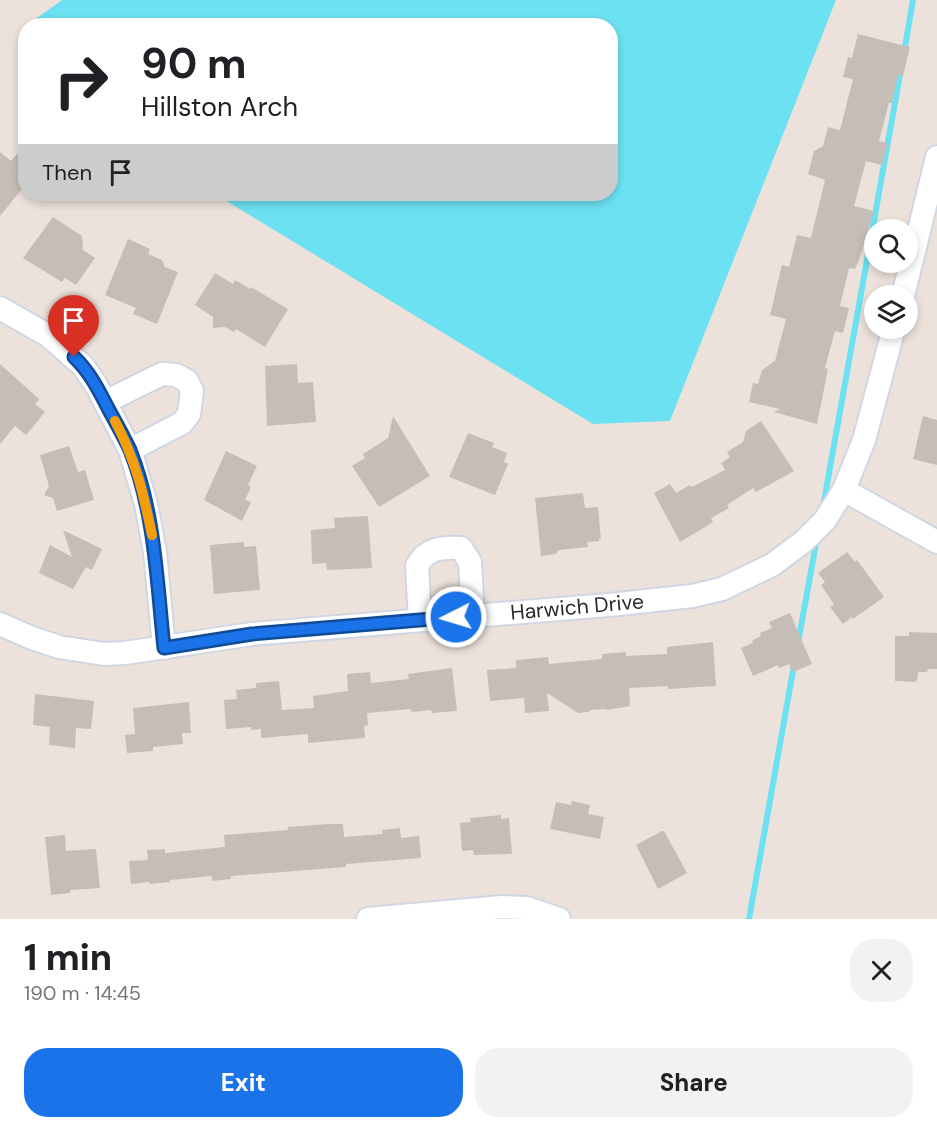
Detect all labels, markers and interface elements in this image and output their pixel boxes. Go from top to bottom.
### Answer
text: 90 m [141,36,247,91]
icon: right [42,42,120,120]
text: Hillston Arch [141,89,298,124]
icon: arrive [104,156,137,189]
text: Then [42,158,92,187]
map controls [864,219,918,339]
button: search [864,219,918,273]
button: layers [864,285,918,339]
pin [48,295,99,357]
icon: arrive [57,304,90,337]
position arrow [424,585,488,649]
street label: Harwich Drive [509,587,645,627]
text: 1 min [24,934,112,981]
button: close [850,939,913,1002]
text: 190 m · 14:45 [24,980,141,1006]
button: Exit [24,1048,463,1117]
button: Share [475,1048,913,1117]

